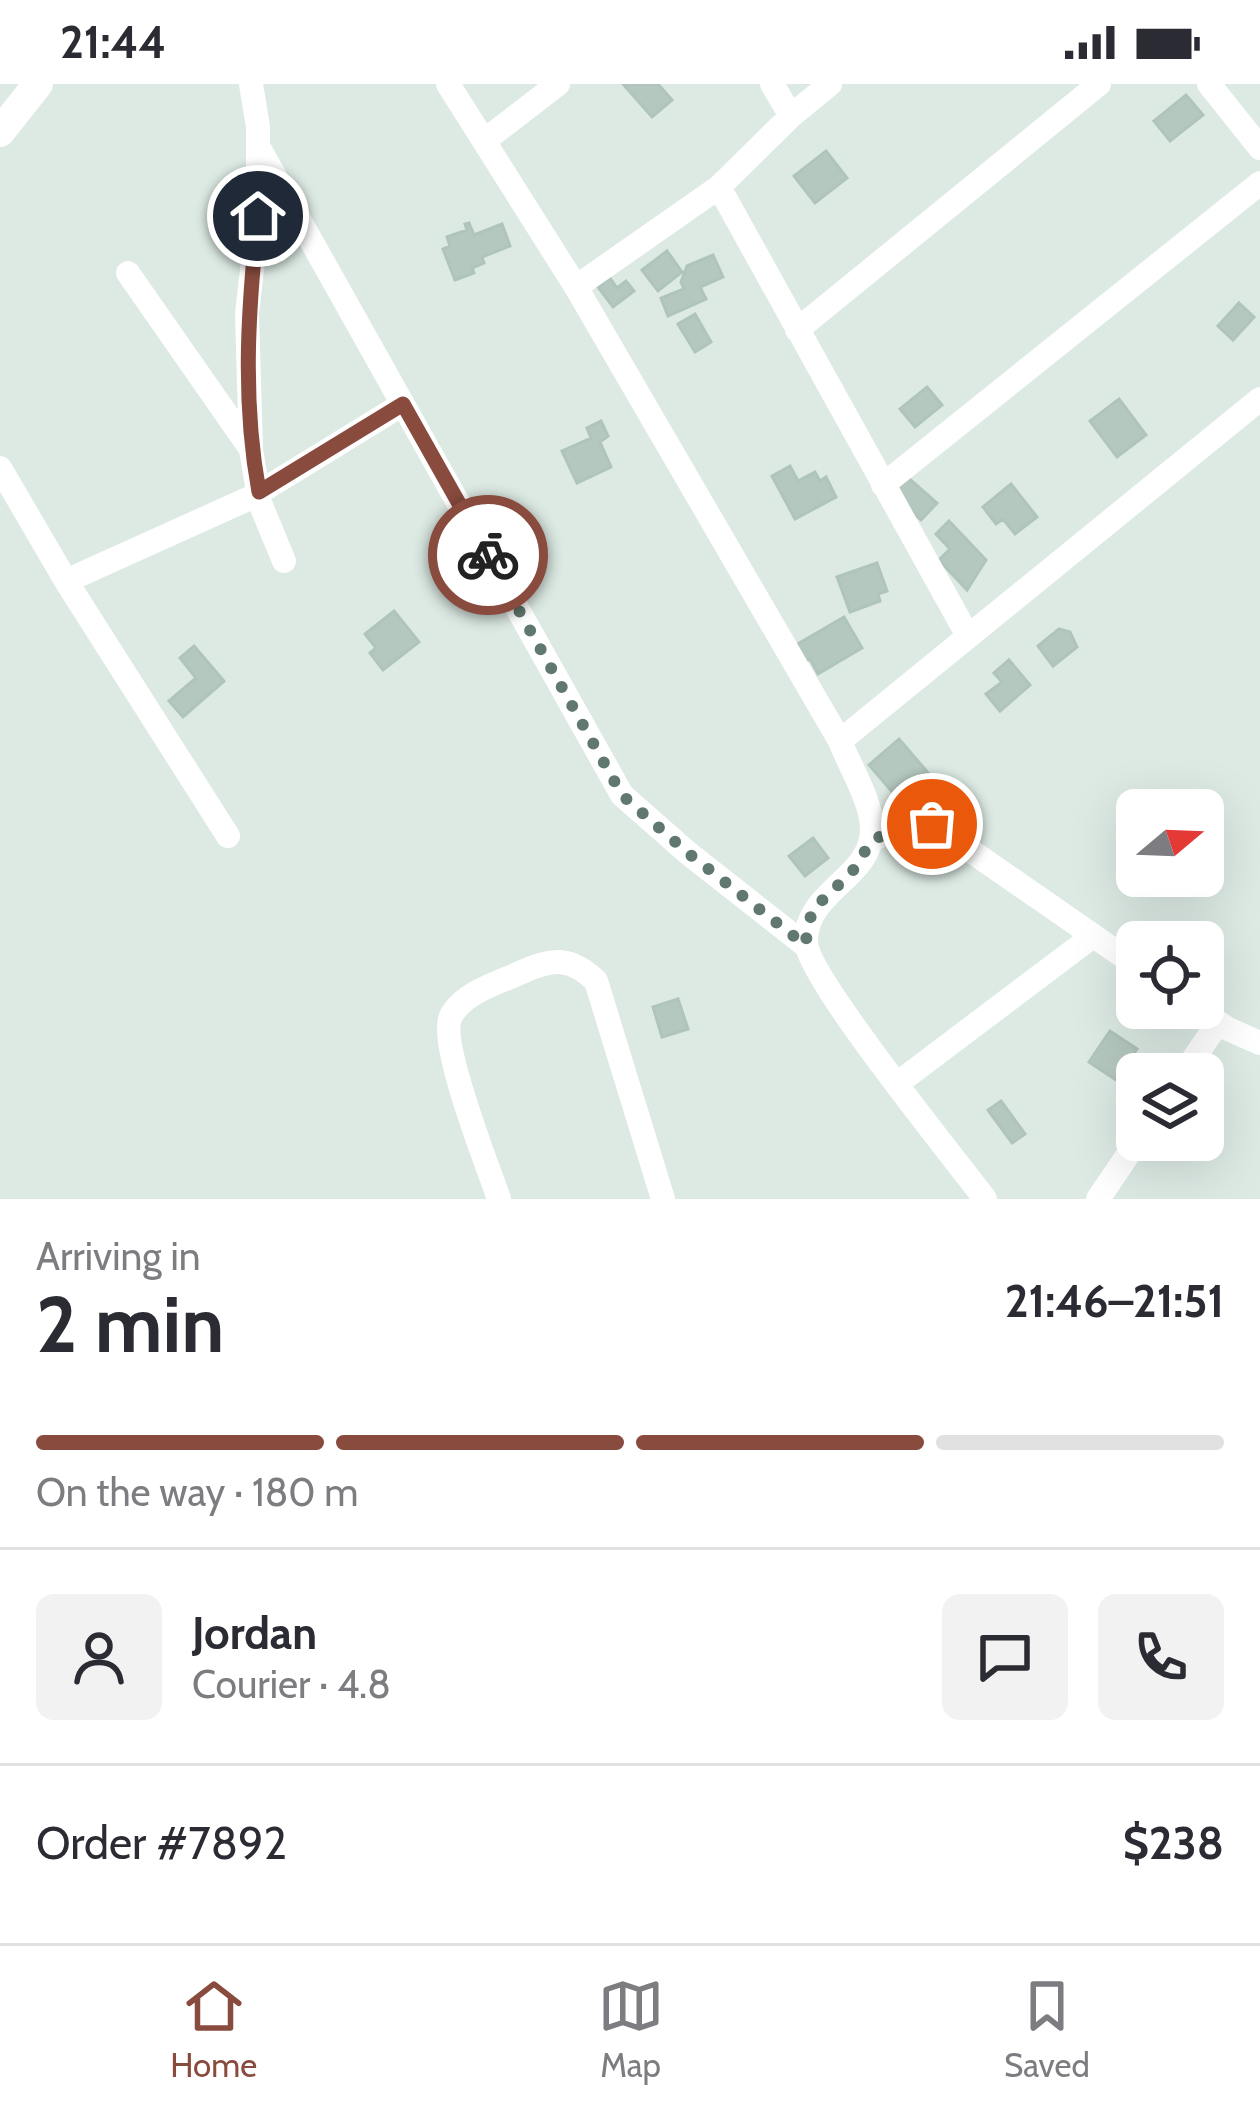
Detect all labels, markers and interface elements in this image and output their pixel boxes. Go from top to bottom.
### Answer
text: 21:44 [60,15,166,69]
pin [207,165,309,267]
icon: home [225,183,291,249]
courier [428,495,548,615]
icon: bike [455,522,521,588]
pin [881,773,983,875]
north arrow [1116,789,1224,897]
map controls [1116,789,1224,1161]
icon: bag [899,791,965,857]
button: locate [1116,921,1224,1029]
button: layers [1116,1053,1224,1161]
text: Arriving in [36,1232,200,1280]
text: 21:46–21:51 [1005,1274,1224,1328]
text: 2 min [36,1277,224,1372]
text: On the way · 180 m [36,1468,359,1516]
button: person [36,1594,162,1720]
button: chat [942,1594,1068,1720]
button: phone [1098,1594,1224,1720]
text: Jordan [192,1606,317,1660]
text: Courier · 4.8 [192,1660,391,1708]
text: Order #7892 [36,1816,287,1870]
text: $238 [1123,1816,1224,1870]
tab: Home [170,1973,257,2085]
tab: Map [598,1973,664,2085]
tab: Saved [1004,1973,1090,2085]

